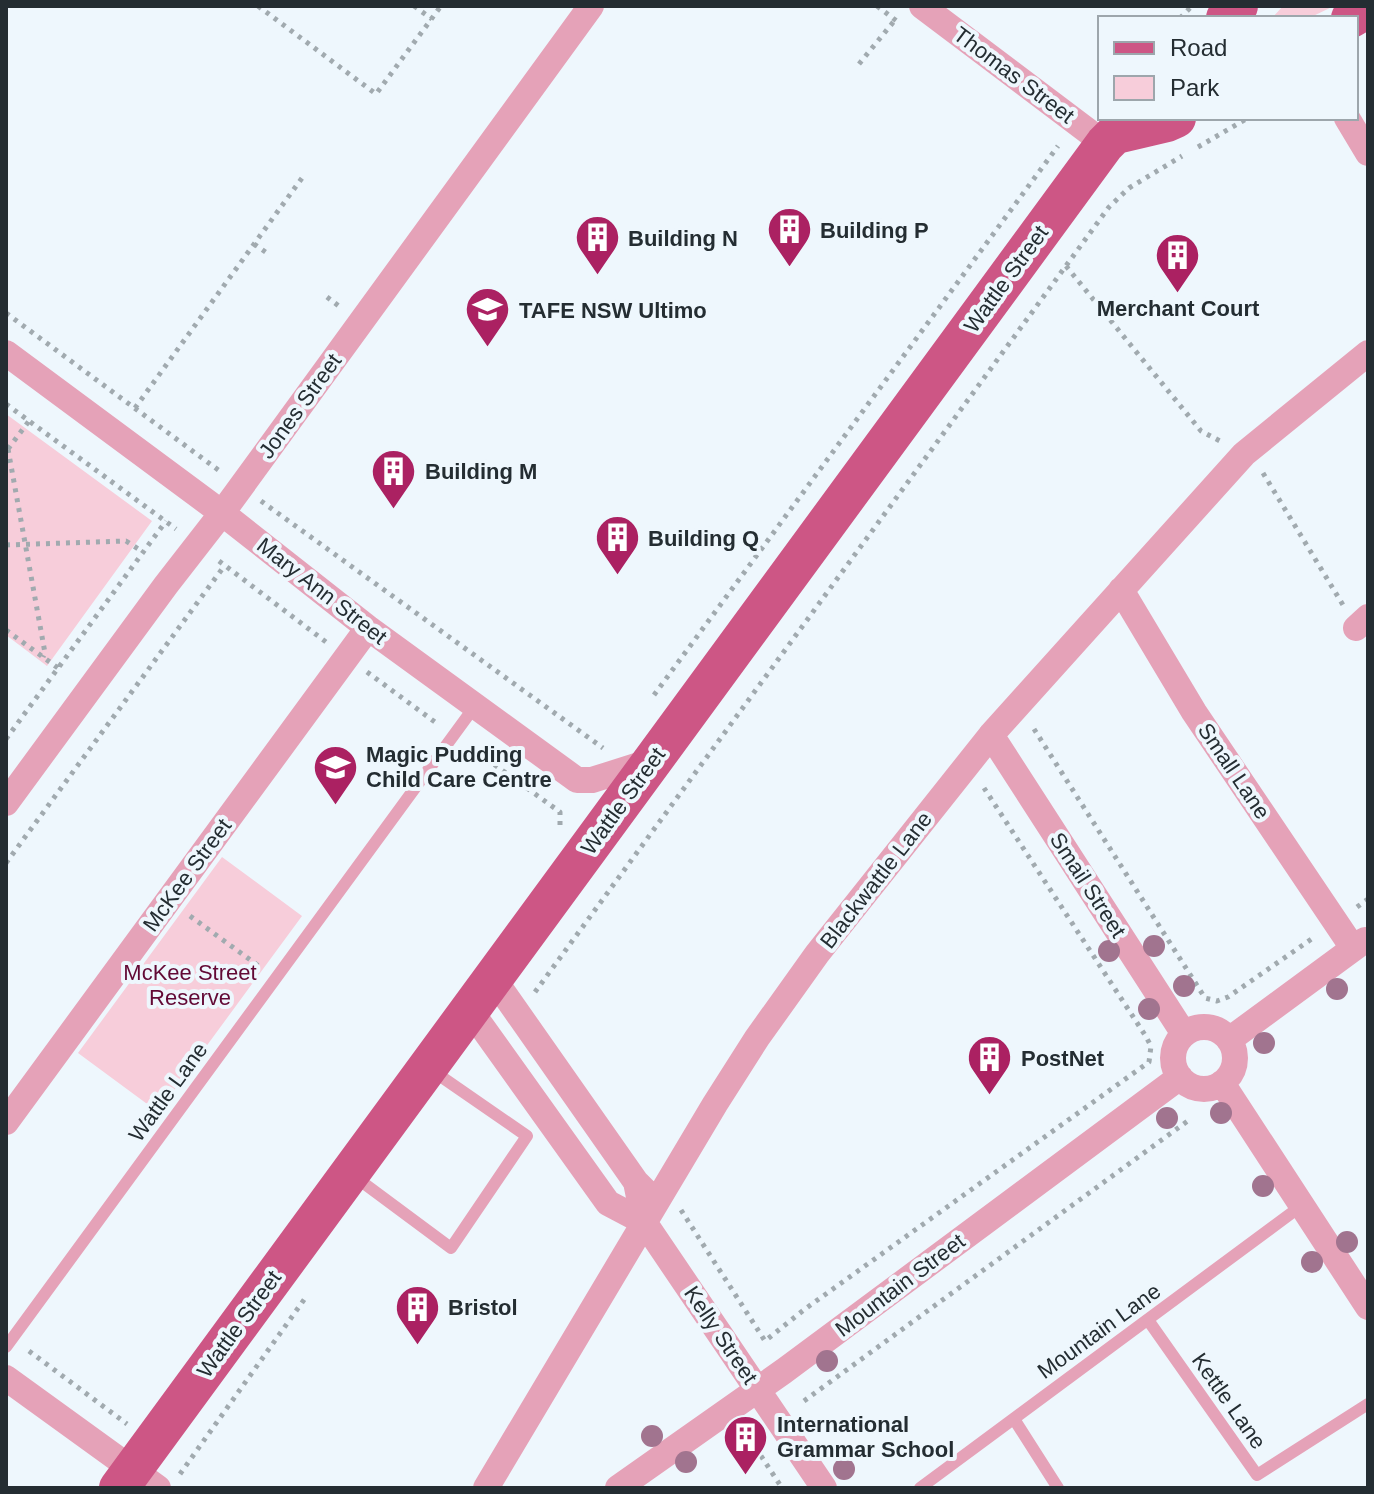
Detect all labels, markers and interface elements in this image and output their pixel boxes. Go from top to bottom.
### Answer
legend [1098,16,1358,120]
street label: Thomas Street [949,22,1079,128]
text: Road [1170,34,1227,61]
text: Park [1170,74,1220,101]
building icon: Building P [765,206,813,269]
building icon: Building N [573,214,621,277]
place label: Building P [820,218,929,243]
street label: Wattle Street [959,221,1053,337]
place label: Building N [628,226,738,251]
building icon: Merchant Court [1154,231,1202,294]
school or university icon: TAFE NSW Ultimo [464,286,512,349]
place label: Merchant Court [1097,296,1260,321]
place label: TAFE NSW Ultimo [519,298,707,323]
street label: Jones Street [254,349,346,463]
building icon: Building M [370,447,418,510]
place label: Building M [425,459,537,484]
building icon: Building Q [593,514,641,577]
place label: Building Q [648,526,759,551]
street label: Mary Ann Street [252,533,392,649]
street label: Small Lane [1193,718,1275,824]
place label: Magic Pudding Child Care Centre [366,742,552,792]
school or university icon: Magic Pudding Child Care Centre [311,743,359,806]
street label: Wattle Street [576,743,670,859]
street label: Blackwattle Lane [815,807,937,953]
street label: McKee Street [138,814,236,936]
street label: Smail Street [1045,828,1131,942]
park label: McKee Street Reserve [123,960,257,1010]
building icon: PostNet [966,1034,1014,1097]
street label: Wattle Lane [124,1037,212,1147]
place label: PostNet [1021,1046,1105,1071]
street label: Mountain Street [830,1228,970,1342]
street label: Wattle Street [192,1266,286,1382]
street label: Mountain Lane [1033,1278,1165,1384]
street label: Kelly Street [679,1281,763,1389]
building icon: Bristol [393,1283,441,1346]
place label: Bristol [448,1295,518,1320]
street label: Kettle Lane [1187,1348,1271,1454]
place label: International Grammar School [777,1412,954,1462]
building icon: International Grammar School [722,1413,770,1476]

